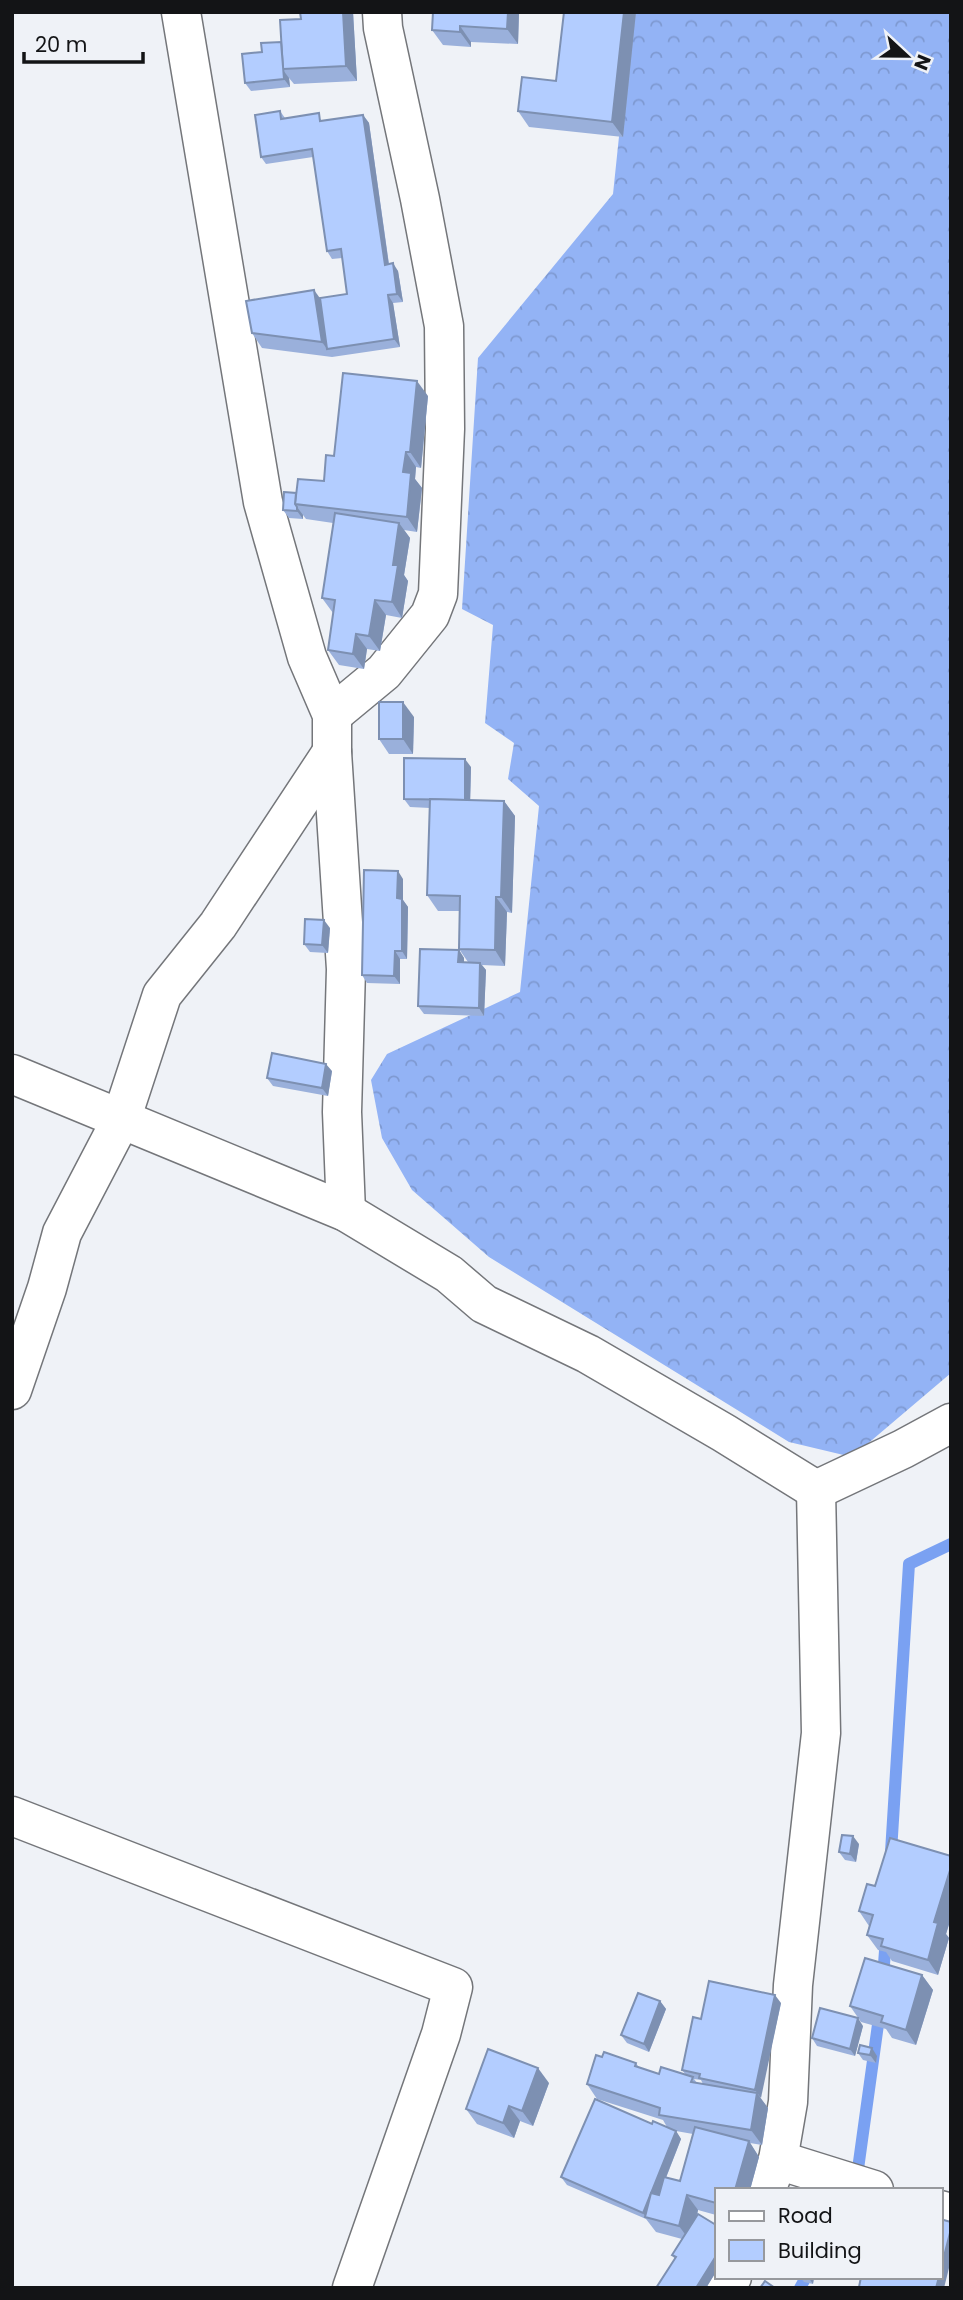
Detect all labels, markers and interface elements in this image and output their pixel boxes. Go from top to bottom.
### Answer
scale bar [24,21,144,65]
north arrow [872,21,942,91]
text: 20 m [35,30,88,59]
text: N [907,50,937,74]
legend [715,2188,942,2279]
text: Road [778,2201,833,2230]
text: Building [778,2236,862,2265]

